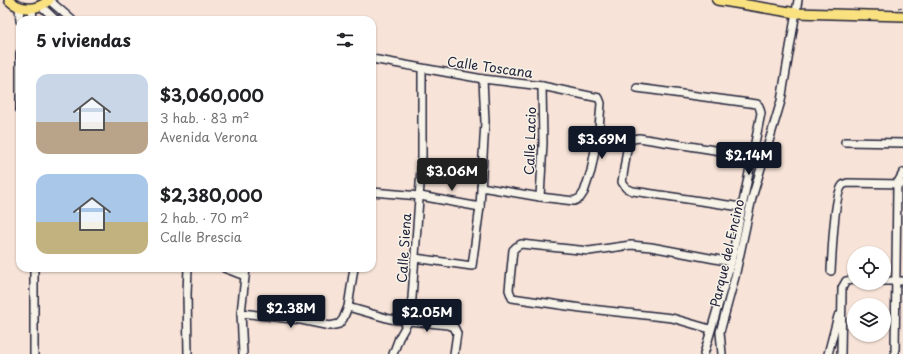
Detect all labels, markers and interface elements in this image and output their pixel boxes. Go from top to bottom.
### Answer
text: 5 viviendas [36,27,131,53]
icon: filters [334,29,356,51]
street label: Calle Toscana [446,51,535,82]
text: $3,060,000 [160,82,264,108]
icon: home [68,90,116,138]
street label: Calle Lacio [519,106,540,176]
text: 3 hab. · 83 m² [160,108,250,127]
pin: $3.69M [569,126,635,160]
text: Avenida Verona [160,127,258,146]
text: $3.69M [577,129,627,148]
pin: $2.14M [716,142,782,176]
text: $2.14M [725,145,773,164]
pin: $3.06M [419,158,485,192]
text: $3.06M [426,161,478,180]
text: $2,380,000 [160,182,263,208]
icon: home [68,190,116,238]
street label: Parque del Encino [705,197,748,309]
text: 2 hab. · 70 m² [160,208,249,227]
street label: Calle Siena [392,211,415,284]
text: Calle Brescia [160,227,242,246]
map controls [847,246,891,342]
button: locate [847,246,891,290]
pin: $2.38M [258,295,324,329]
text: $2.38M [266,298,316,317]
button: layers [847,298,891,342]
pin: $2.05M [394,299,460,333]
text: $2.05M [402,302,452,321]

